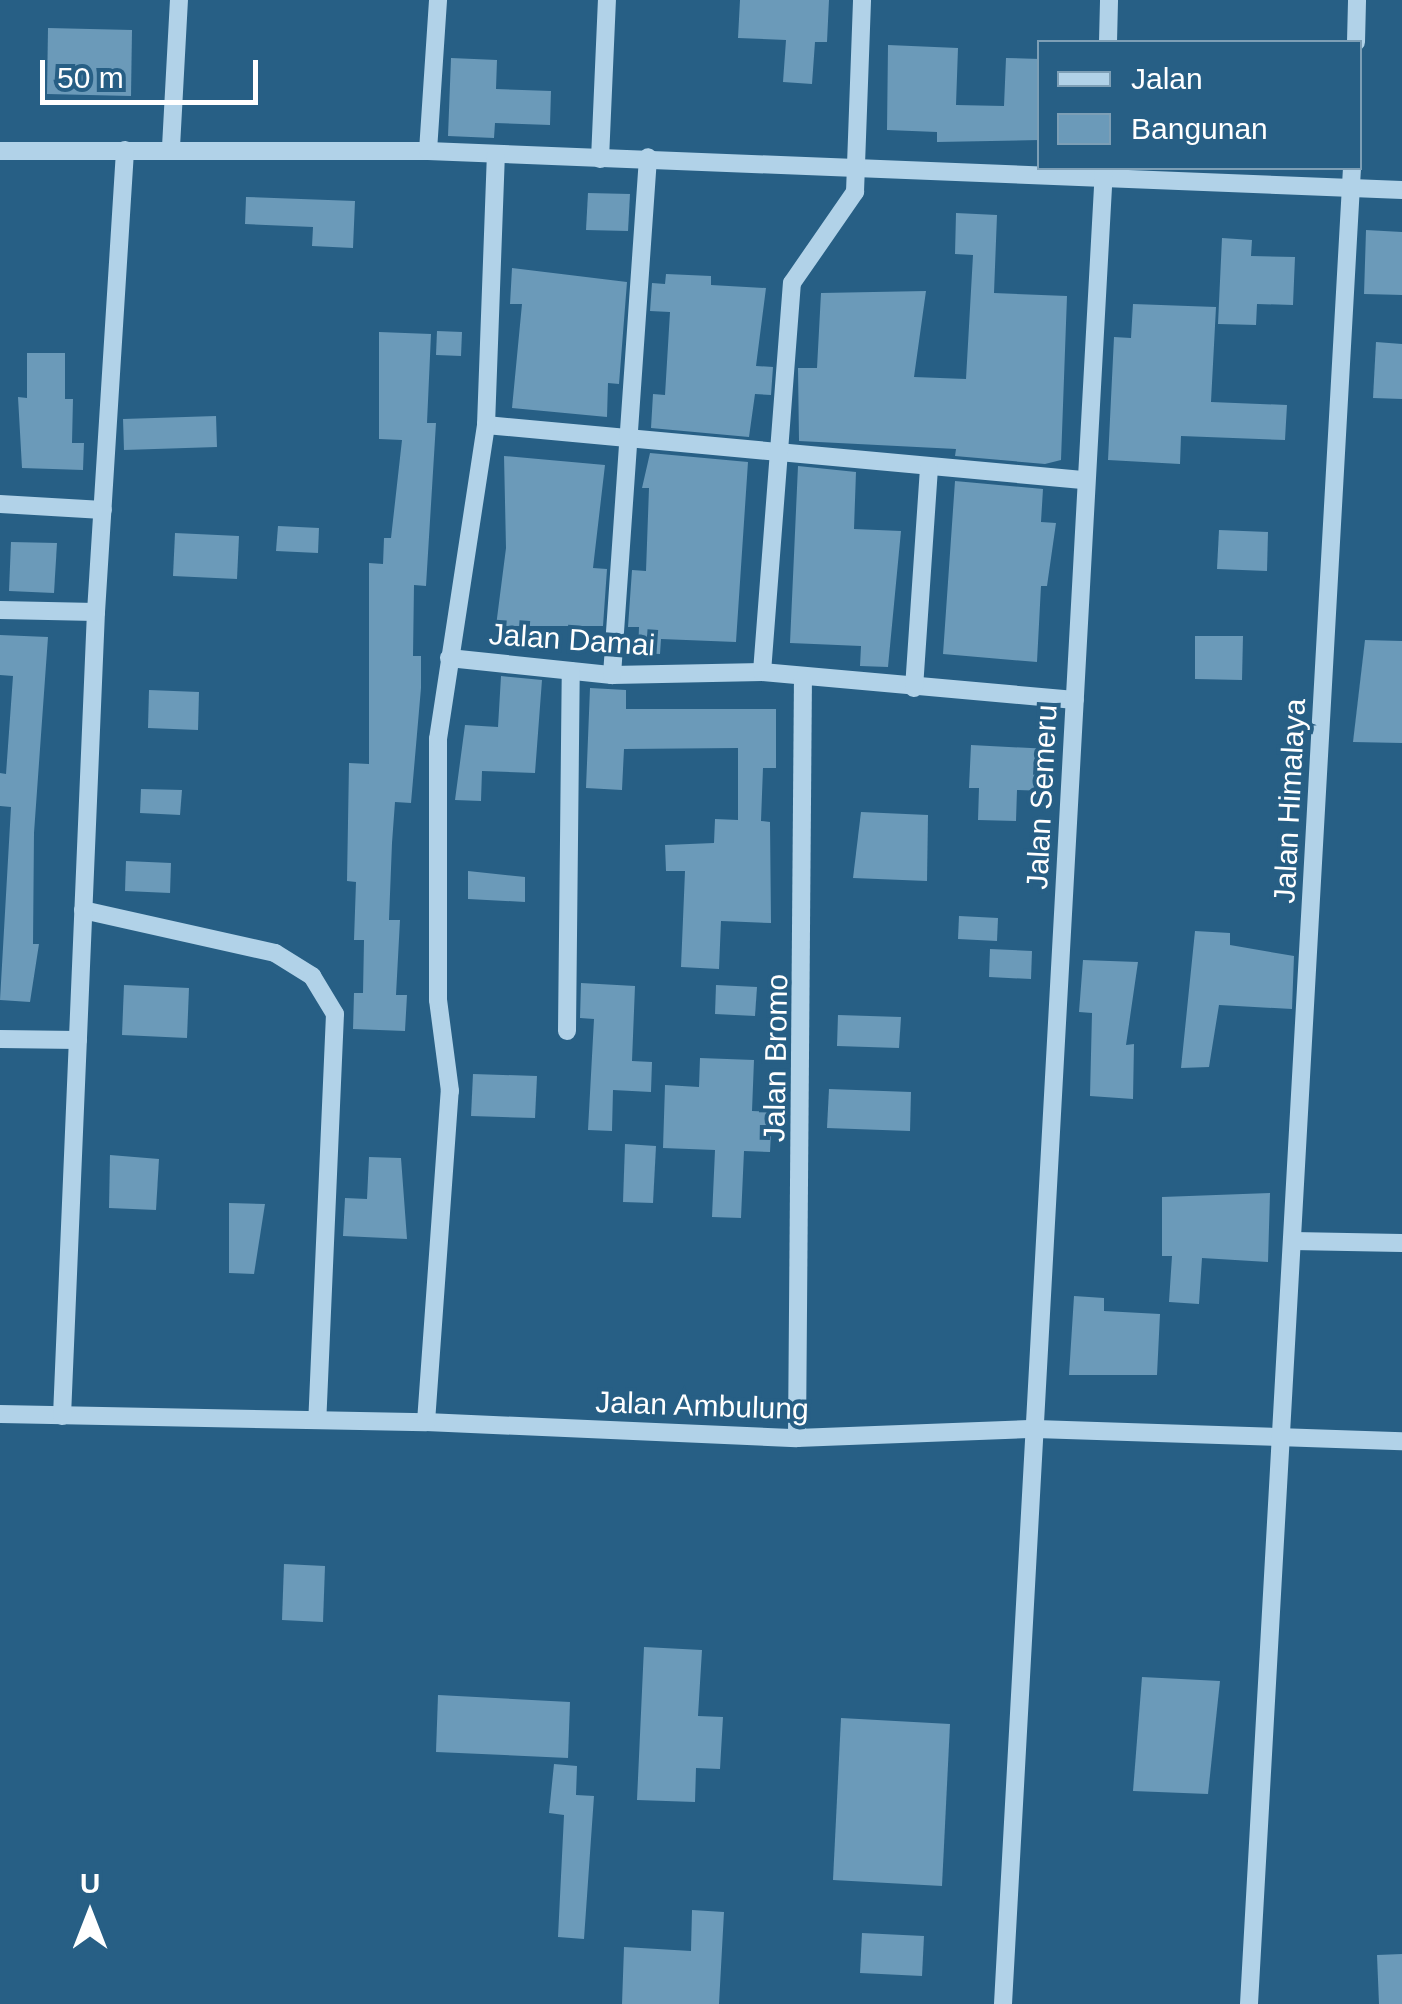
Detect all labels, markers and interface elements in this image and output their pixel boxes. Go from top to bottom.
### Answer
scale bar [45,40,262,102]
legend [1037,40,1362,170]
text: 50 m [57,61,124,94]
text: Jalan [1131,62,1203,95]
text: Bangunan [1131,112,1268,145]
street label: Jalan Damai [488,616,656,664]
street label: Jalan Himalaya [1267,698,1313,904]
street label: Jalan Semeru [1019,704,1065,890]
street label: Jalan Bromo [757,973,795,1143]
street label: Jalan Ambulung [594,1384,810,1428]
north arrow [40,1864,140,1964]
text: U [80,1868,100,1899]

